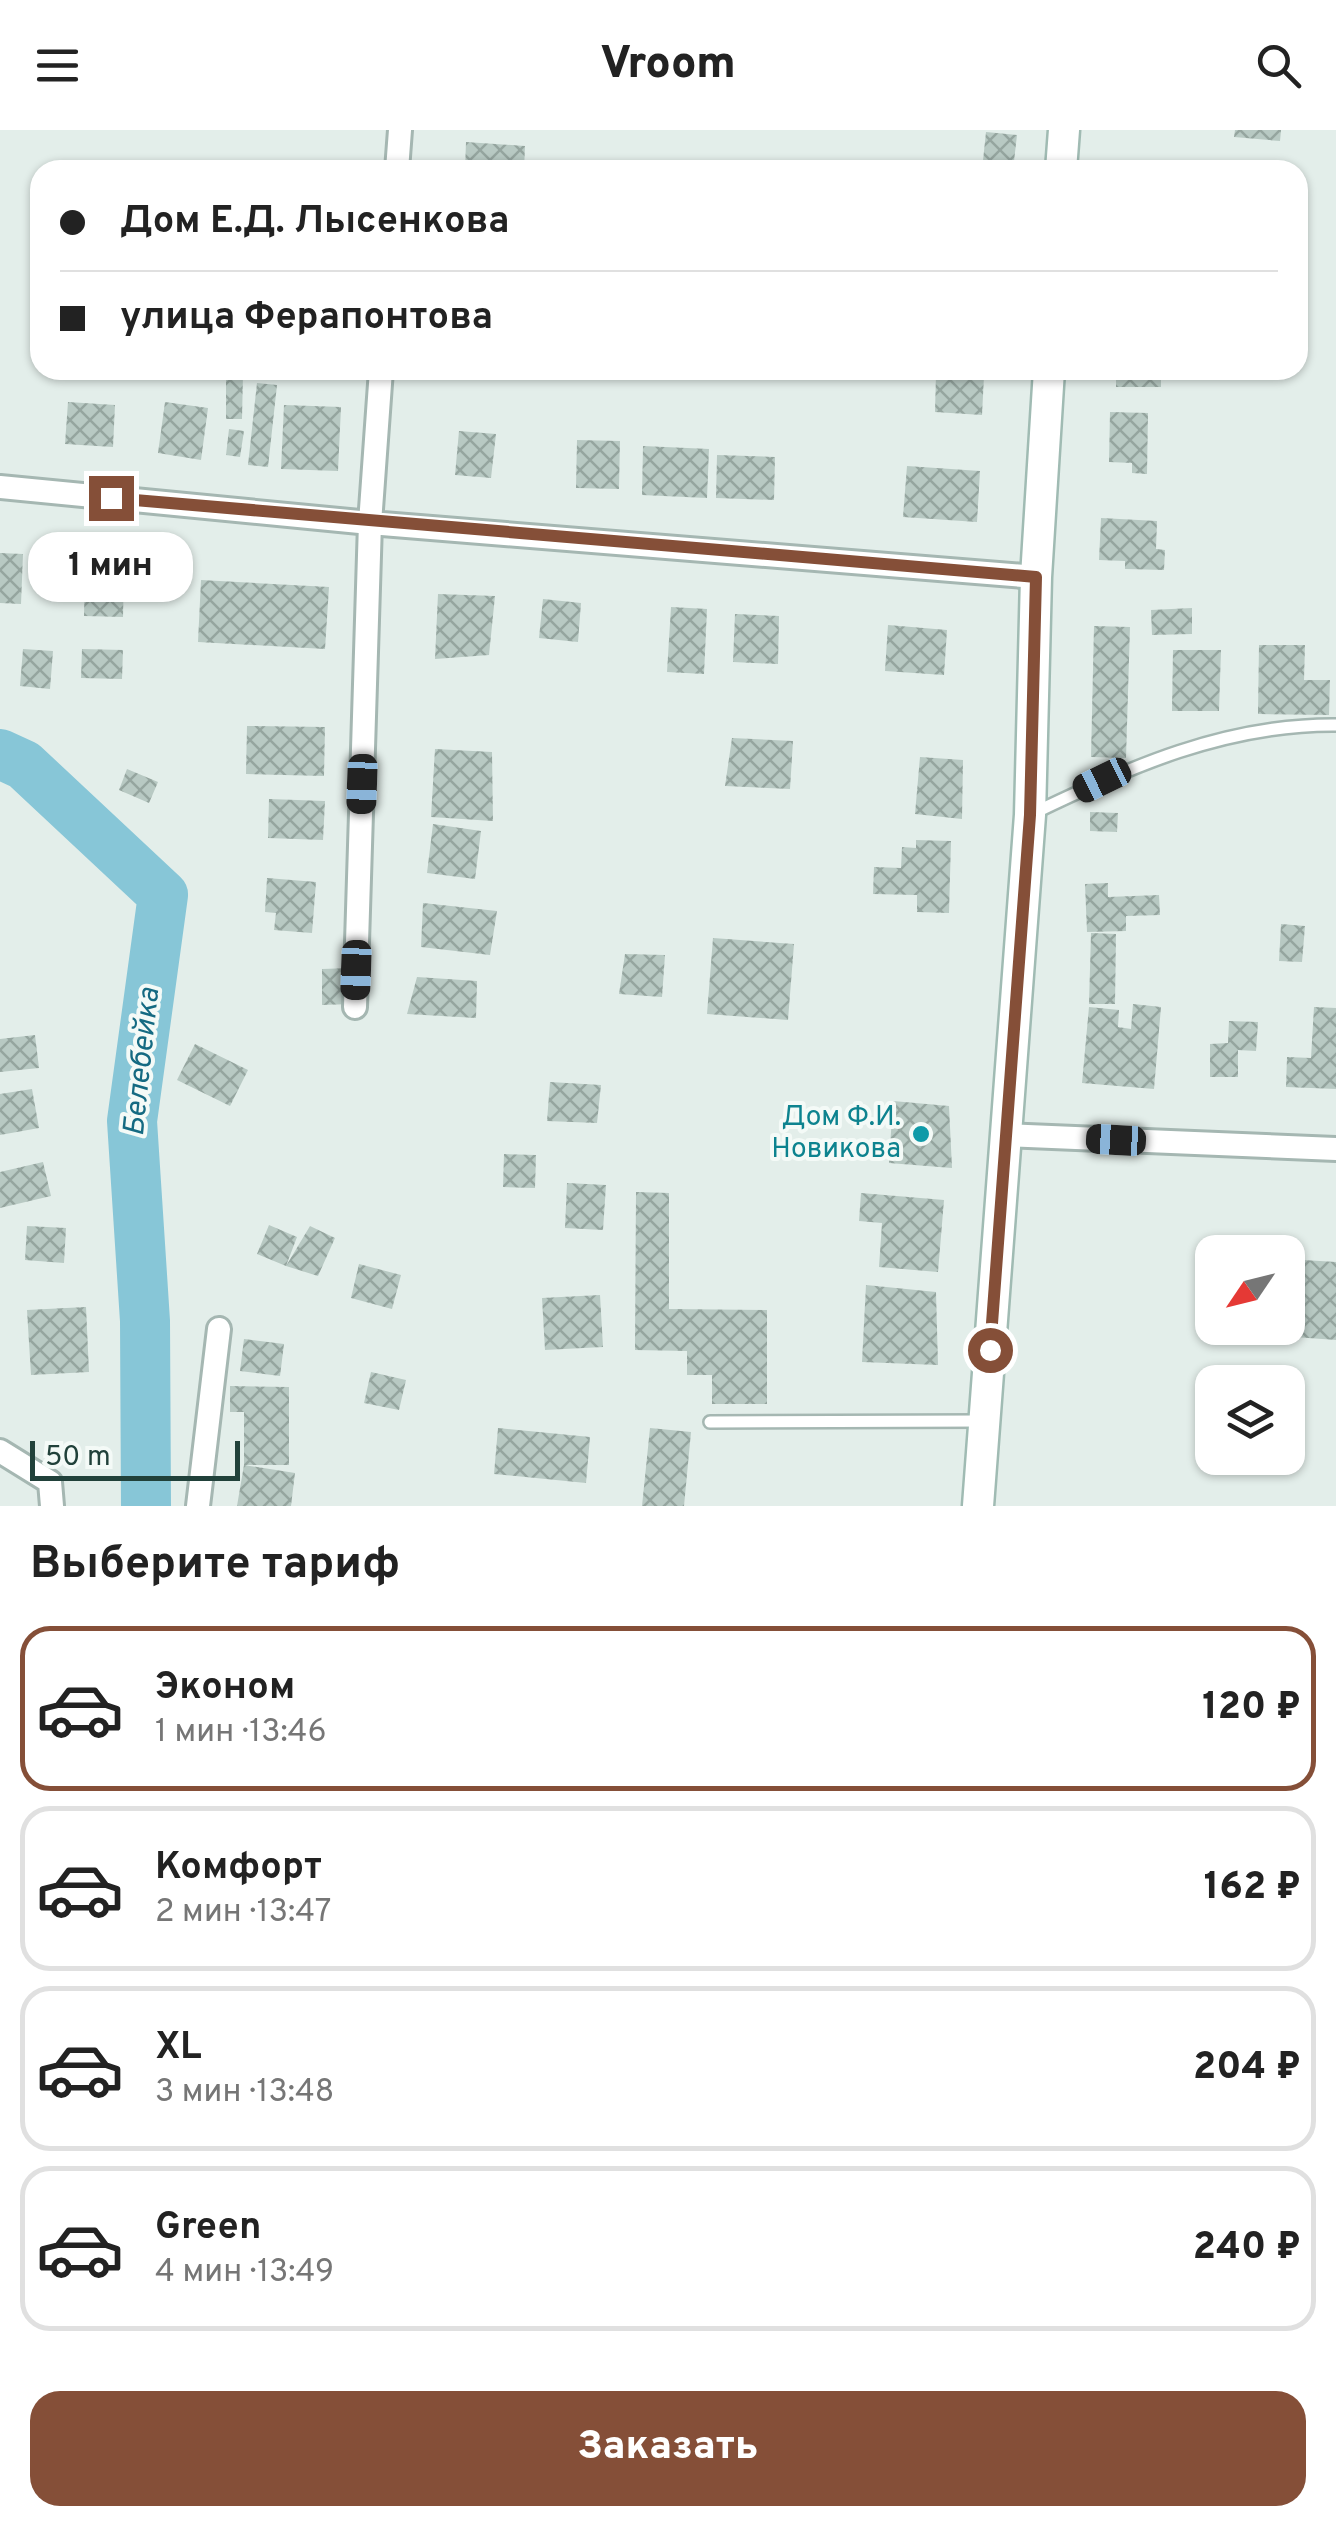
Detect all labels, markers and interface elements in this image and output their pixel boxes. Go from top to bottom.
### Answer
text: Vroom [600,37,736,94]
icon: menu [30,38,85,93]
icon: search [1251,38,1306,93]
text: Дом Е.Д. Лысенкова [120,198,510,247]
text: улица Ферапонтова [120,294,493,343]
route end [89,476,134,521]
callout: 1 мин [28,533,194,603]
text: 1 мин [68,547,153,587]
car [346,753,378,815]
car [1068,753,1136,807]
car [340,939,372,1001]
water label: Белебейка [117,985,169,1138]
place label: Дом Ф.И. Новикова [771,1100,901,1168]
marker: Дом Ф.И. Новикова [910,1123,932,1145]
car [1085,1123,1147,1157]
north arrow [1195,1235,1305,1345]
map controls [1195,1235,1305,1475]
route start [968,1328,1013,1373]
button: layers [1195,1365,1305,1475]
scale bar [30,1436,240,1480]
text: 50 m [45,1440,111,1476]
text: Выберите тариф [30,1537,400,1594]
icon: car [35,1664,125,1754]
text: Эконом [155,1664,295,1713]
text: 120 ₽ [1202,1684,1301,1733]
text: 1 мин · 13:46 [155,1713,327,1753]
icon: car [35,1844,125,1934]
text: Комфорт [155,1844,322,1893]
text: 162 ₽ [1204,1864,1301,1913]
text: 2 мин · 13:47 [155,1893,332,1933]
icon: car [35,2024,125,2114]
text: XL [155,2024,202,2073]
text: 204 ₽ [1193,2044,1301,2093]
text: 3 мин · 13:48 [155,2073,334,2113]
icon: car [35,2204,125,2294]
text: Green [155,2204,261,2253]
text: 240 ₽ [1193,2224,1301,2273]
text: 4 мин · 13:49 [155,2253,334,2293]
button: Заказать [30,2391,1306,2506]

